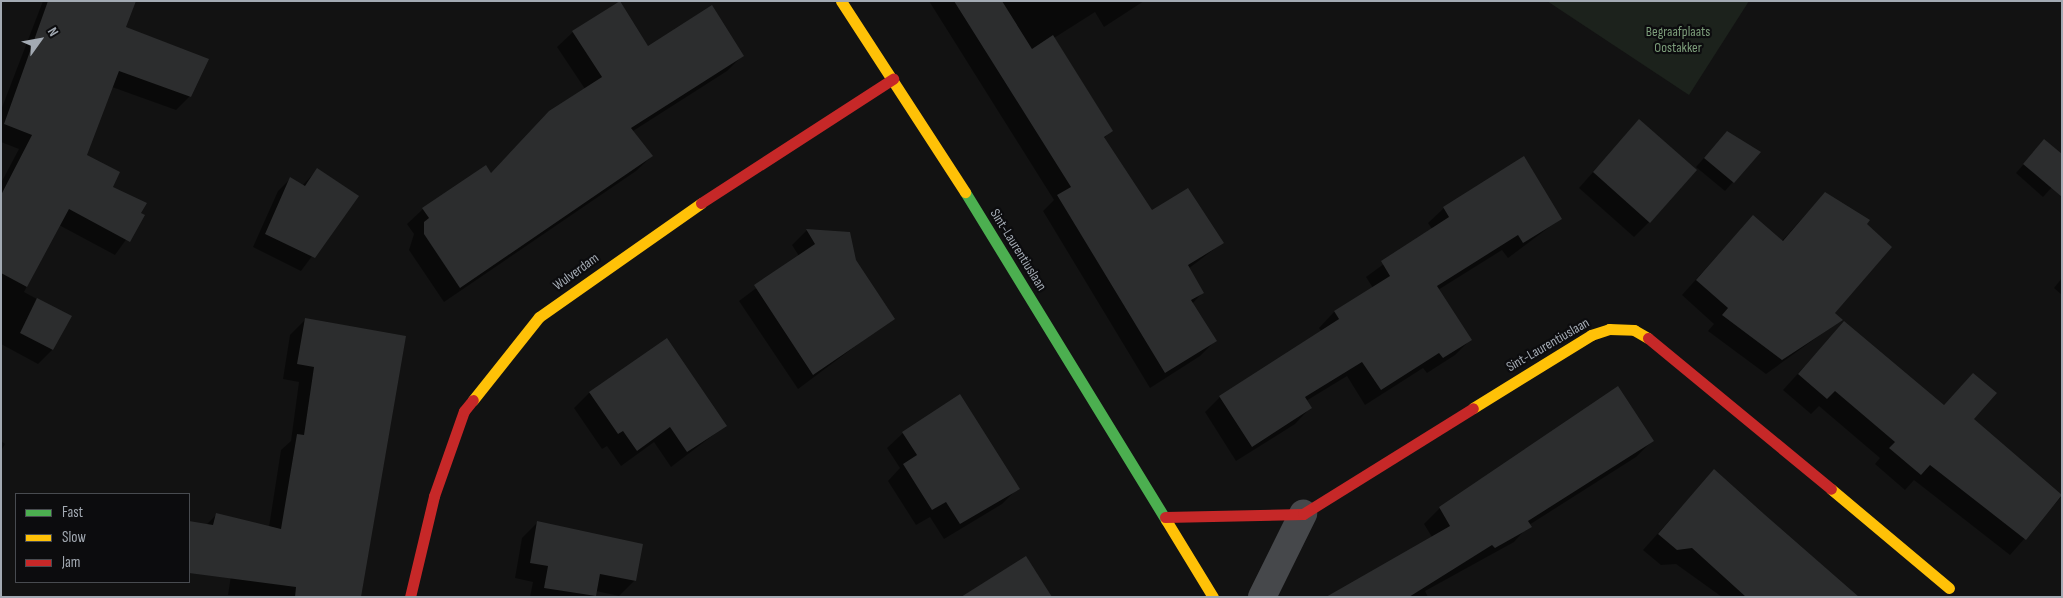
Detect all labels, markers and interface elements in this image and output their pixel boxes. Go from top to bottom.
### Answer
north arrow [15,15,65,65]
text: N [44,24,62,39]
park label: Begraafplaats Oostakker [1646,24,1710,56]
street label: Sint-Laurentiuslaan [986,206,1050,294]
street label: Wulverdam [550,250,602,294]
street label: Sint-Laurentiuslaan [1503,314,1593,376]
legend [15,493,190,583]
text: Fast [62,503,83,522]
text: Slow [62,528,86,547]
text: Jam [62,553,80,572]

